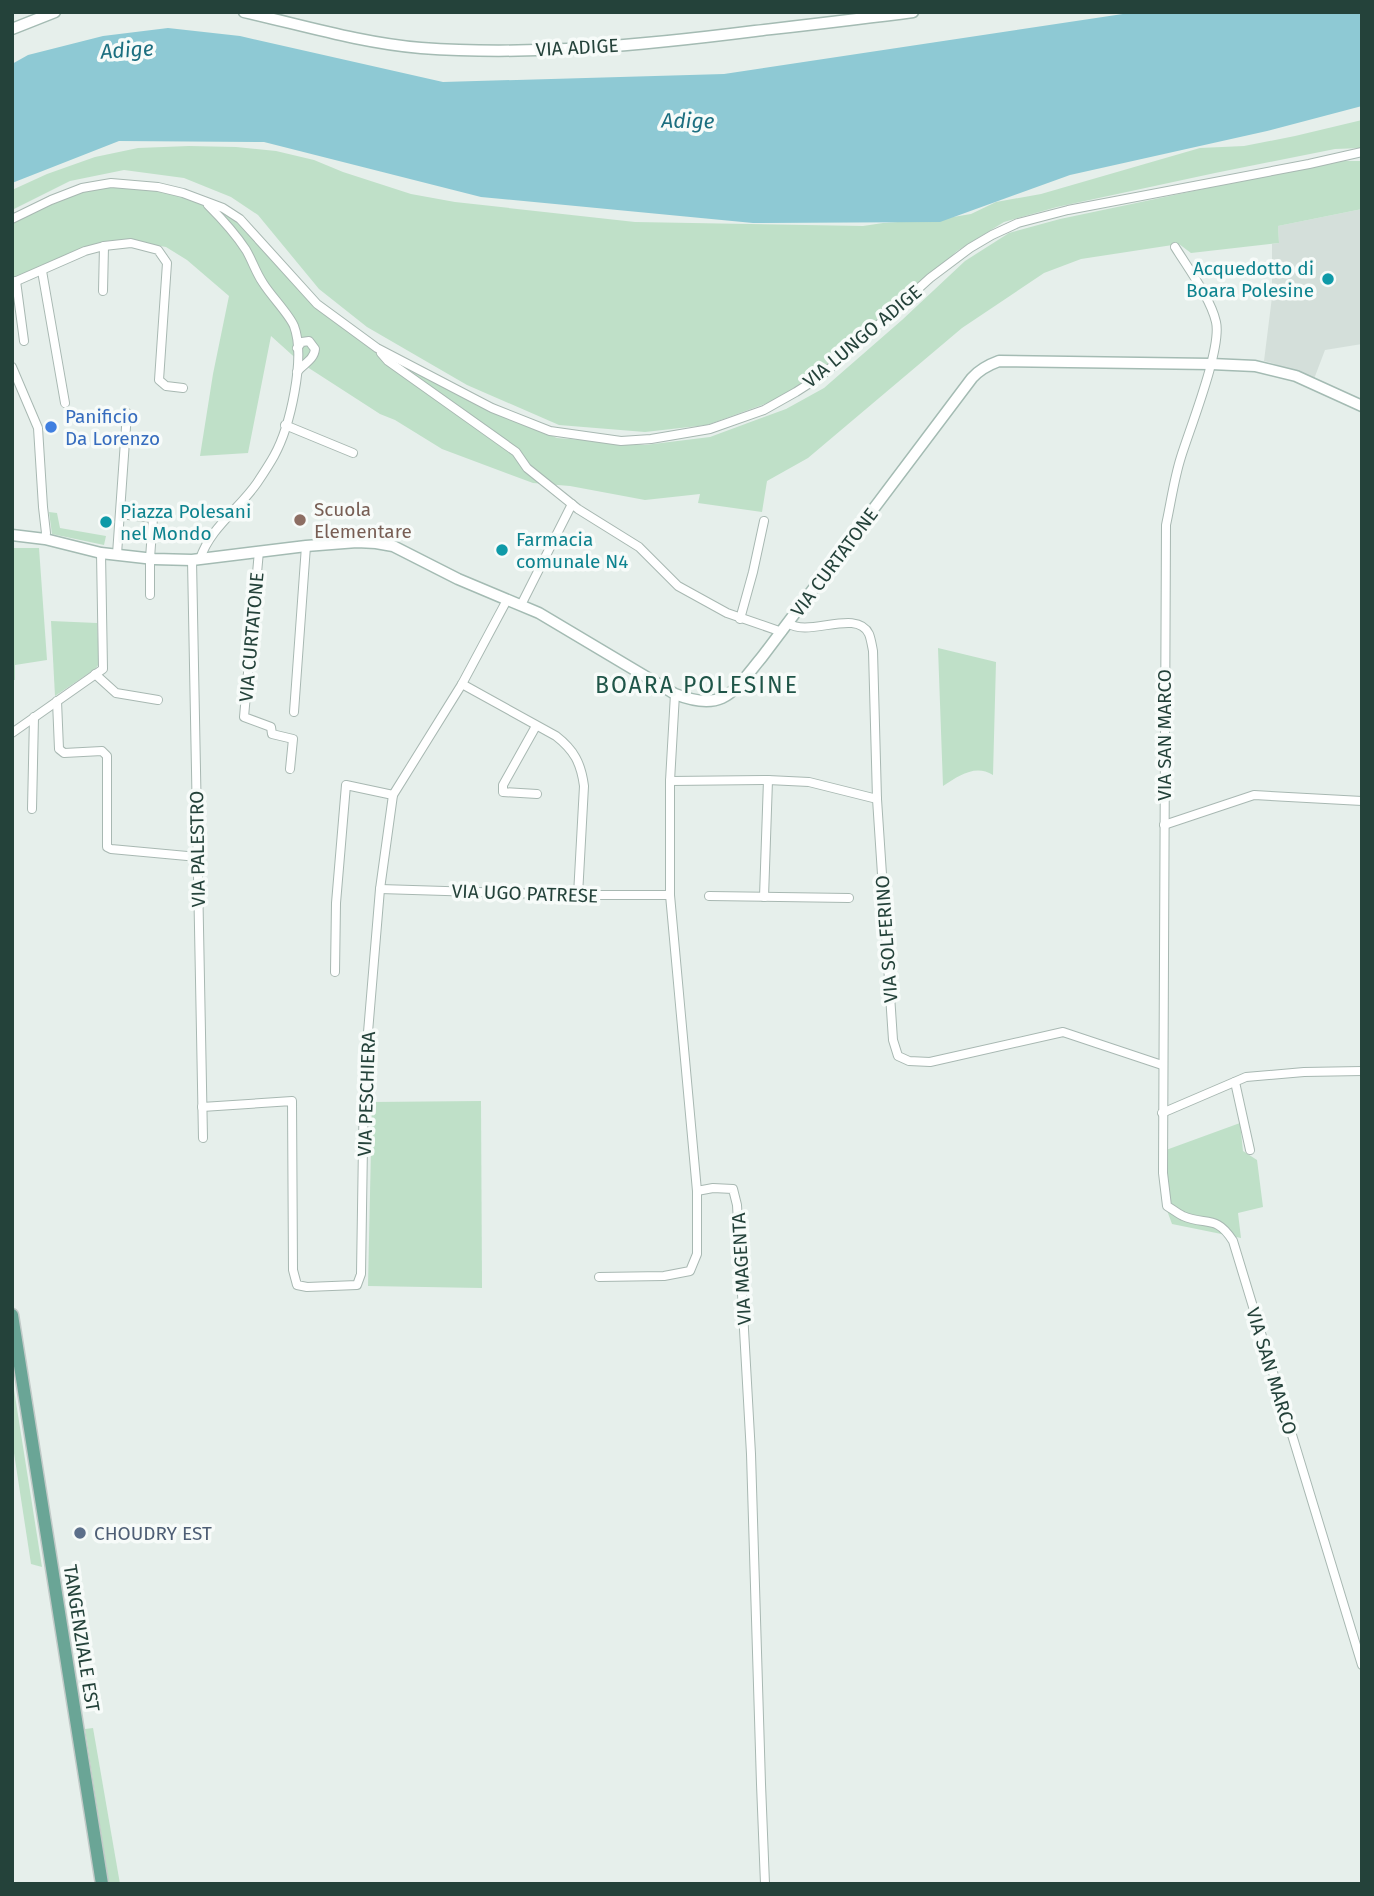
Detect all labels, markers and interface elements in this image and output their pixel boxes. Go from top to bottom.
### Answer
street label: VIA ADIGE [535,34,619,61]
water label: Adige [99,35,155,65]
water label: Adige [660,108,715,134]
place label: Acquedotto di Boara Polesine [1186,257,1314,302]
marker: Acquedotto di Boara Polesine [1320,271,1336,287]
street label: VIA LUNGO ADIGE [798,280,926,393]
place label: Panificio Da Lorenzo [65,405,160,450]
marker: Panificio Da Lorenzo [43,419,59,435]
place label: Scuola Elementare [314,498,412,543]
place label: Piazza Polesani nel Mondo [120,500,251,545]
street label: VIA CURTATONE [786,503,883,621]
marker: Scuola Elementare [292,512,308,528]
marker: Piazza Polesani nel Mondo [98,514,114,530]
place label: Farmacia comunale N4 [516,528,628,573]
marker: Farmacia comunale N4 [494,542,510,558]
street label: VIA CURTATONE [234,571,269,703]
street label: VIA SAN MARCO [1153,669,1176,801]
district label: BOARA POLESINE [595,671,799,699]
street label: VIA PALESTRO [185,791,210,907]
street label: VIA SOLFERINO [871,874,902,1004]
street label: VIA UGO PATRESE [451,879,599,908]
street label: VIA PESCHIERA [353,1031,380,1157]
street label: VIA MAGENTA [727,1212,756,1326]
street label: VIA SAN MARCO [1241,1305,1302,1437]
place label: CHOUDRY EST [94,1522,212,1545]
marker: CHOUDRY EST [72,1525,88,1541]
street label: TANGENZIALE EST [59,1563,105,1713]

